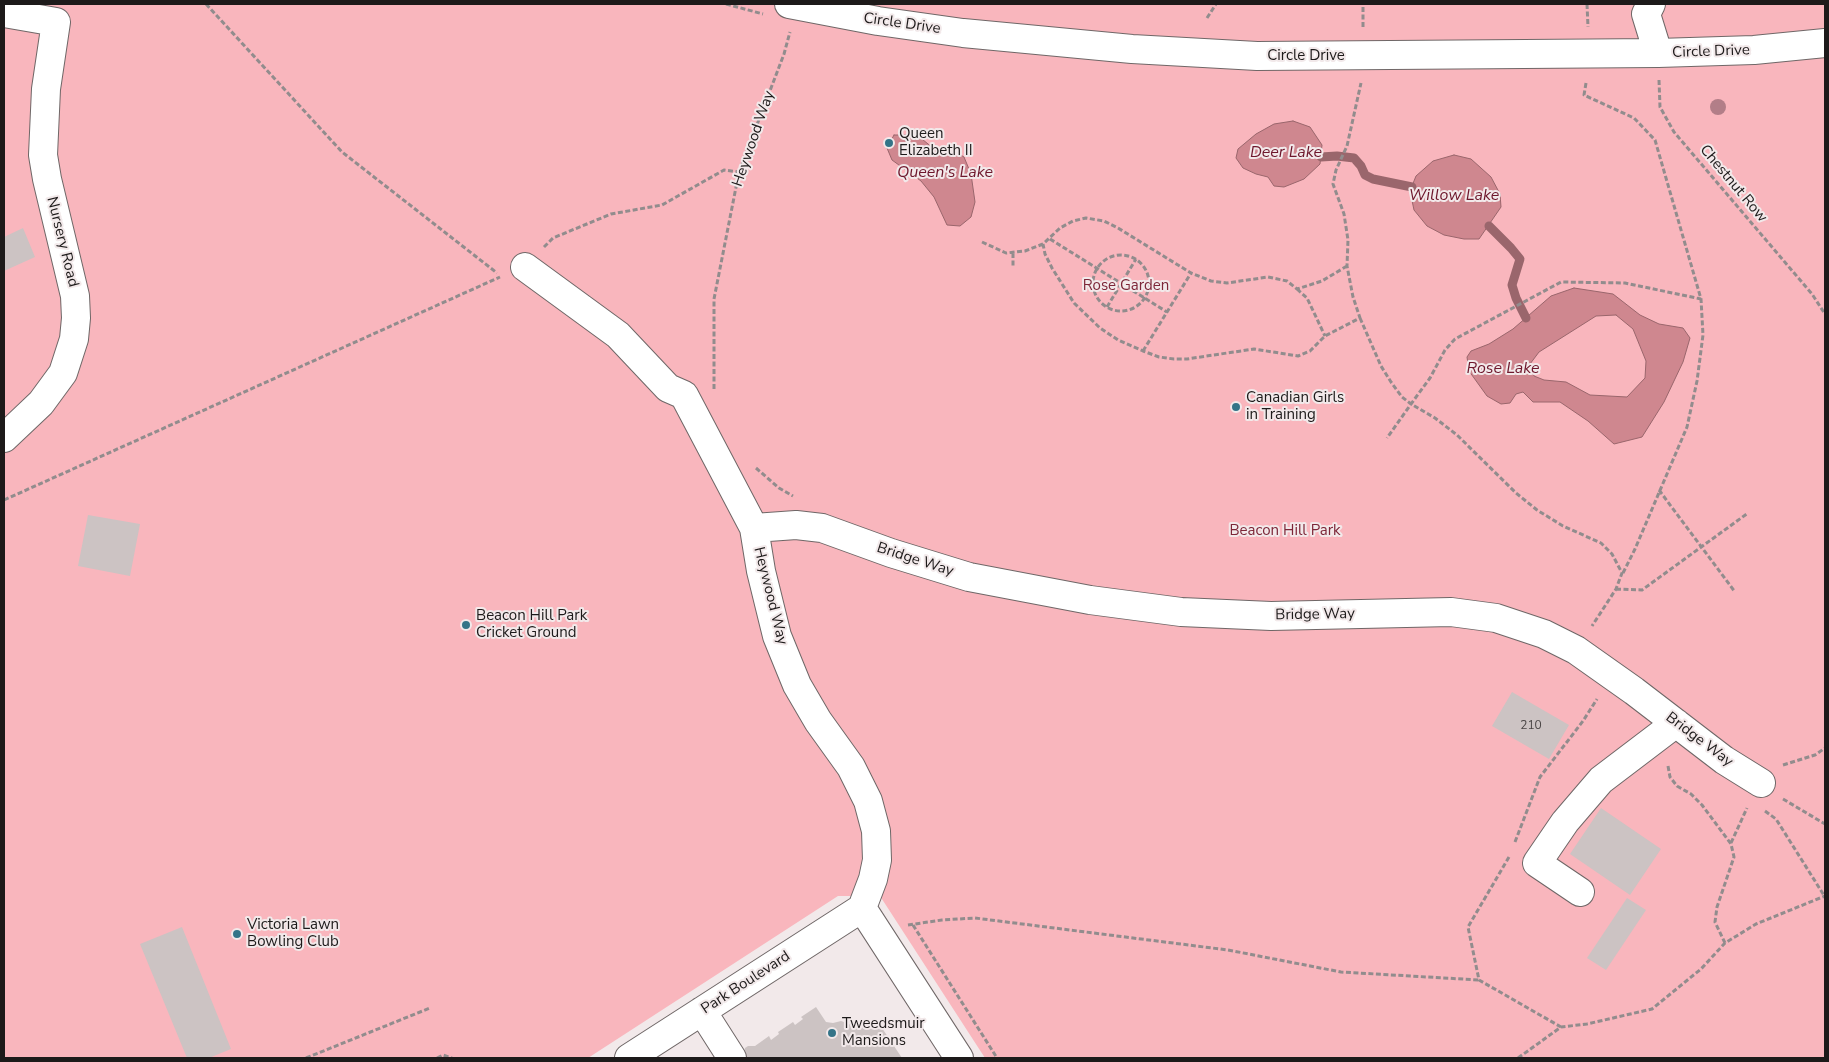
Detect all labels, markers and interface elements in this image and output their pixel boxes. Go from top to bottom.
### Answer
street label: Circle Drive [862,10,942,38]
street label: Circle Drive [1672,42,1750,62]
street label: Circle Drive [1267,47,1345,65]
street label: Heywood Way [729,89,779,189]
place label: Queen Elizabeth II [899,125,973,160]
marker: Queen Elizabeth II [883,137,895,149]
street label: Chestnut Row [1695,142,1771,226]
water label: Deer Lake [1250,143,1322,163]
water label: Queen's Lake [897,163,993,183]
water label: Willow Lake [1409,186,1499,206]
street label: Nursery Road [42,195,82,289]
park label: Rose Garden [1083,277,1169,295]
water label: Rose Lake [1466,359,1540,379]
place label: Canadian Girls in Training [1246,389,1344,424]
marker: Canadian Girls in Training [1230,401,1242,413]
park label: Beacon Hill Park [1229,522,1341,540]
street label: Bridge Way [874,539,956,581]
street label: Heywood Way [749,545,791,647]
street label: Bridge Way [1275,605,1355,625]
place label: Beacon Hill Park Cricket Ground [476,607,587,642]
marker: Beacon Hill Park Cricket Ground [460,619,472,631]
street label: Bridge Way [1662,709,1736,771]
house number: 210 [1520,719,1542,733]
place label: Victoria Lawn Bowling Club [247,916,339,951]
marker: Victoria Lawn Bowling Club [231,928,243,940]
street label: Park Boulevard [698,948,794,1018]
place label: Tweedsmuir Mansions [842,1015,925,1050]
marker: Tweedsmuir Mansions [826,1027,838,1039]

